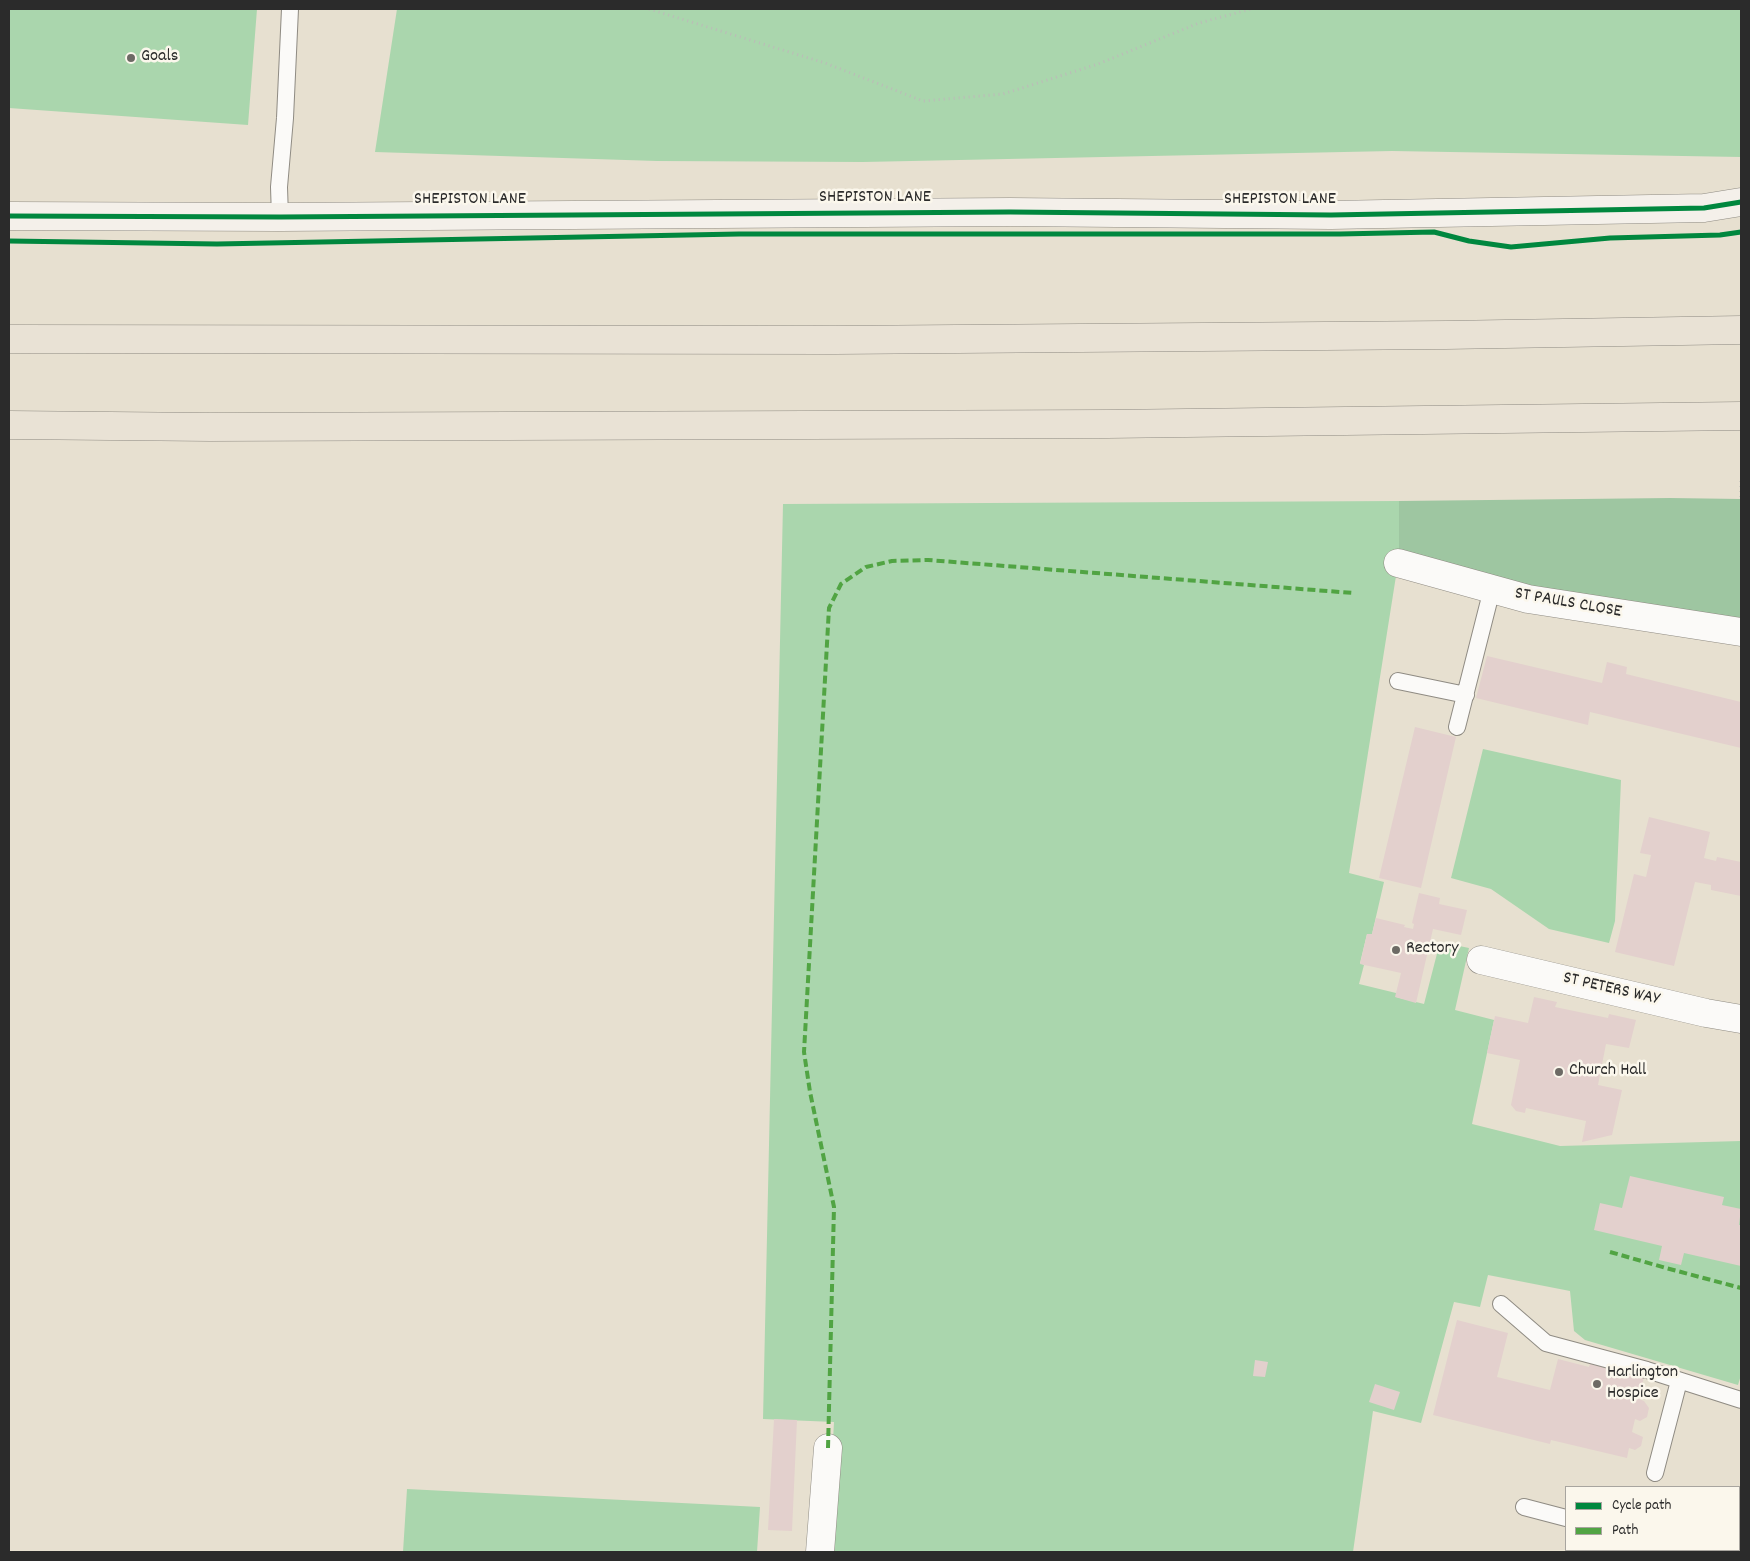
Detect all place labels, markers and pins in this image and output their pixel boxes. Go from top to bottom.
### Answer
place label: Goals [141,47,178,69]
marker: Goals [125,52,137,64]
place label: Rectory [1406,939,1459,961]
marker: Rectory [1390,944,1402,956]
place label: Church Hall [1569,1061,1646,1083]
marker: Church Hall [1553,1066,1565,1078]
place label: Harlington Hospice [1607,1363,1678,1406]
marker: Harlington Hospice [1591,1378,1603,1390]

